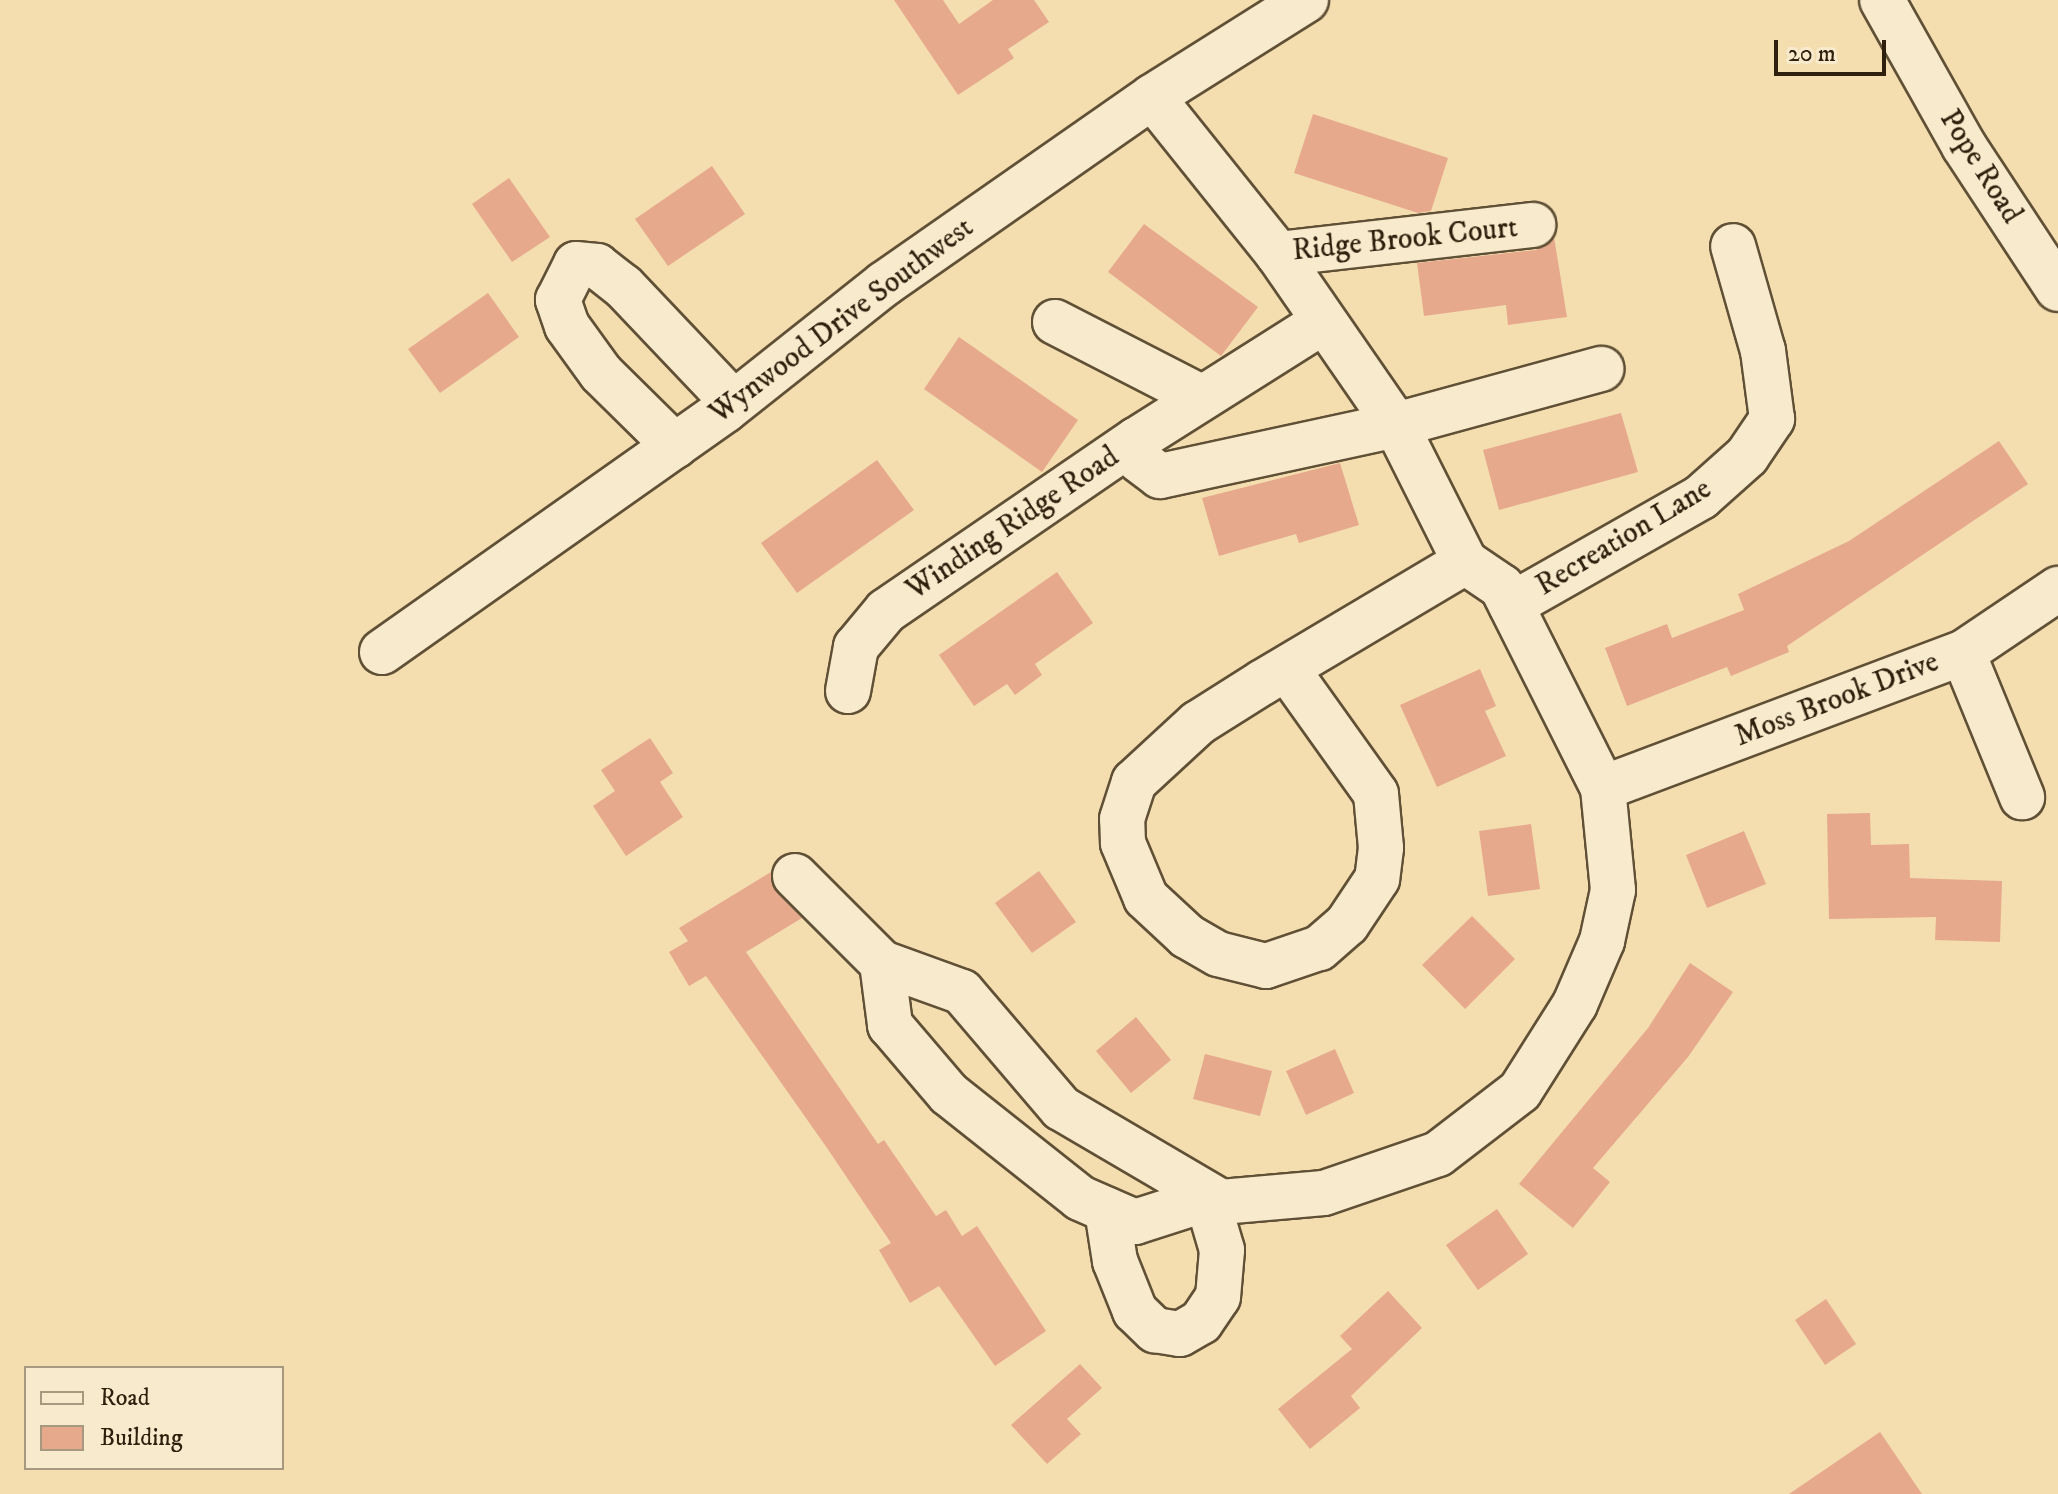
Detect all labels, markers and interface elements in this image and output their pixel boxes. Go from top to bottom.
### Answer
scale bar [1778,24,1890,74]
text: 20 m [1788,39,1836,69]
street label: Pope Road [1931,103,2029,231]
street label: Wynwood Drive Southwest [703,210,981,432]
street label: Ridge Brook Court [1291,210,1519,270]
street label: Winding Ridge Road [900,440,1126,608]
street label: Recreation Lane [1530,472,1718,604]
street label: Moss Brook Drive [1730,645,1944,755]
legend [24,1366,284,1470]
text: Road [100,1383,150,1413]
text: Building [100,1423,183,1453]

